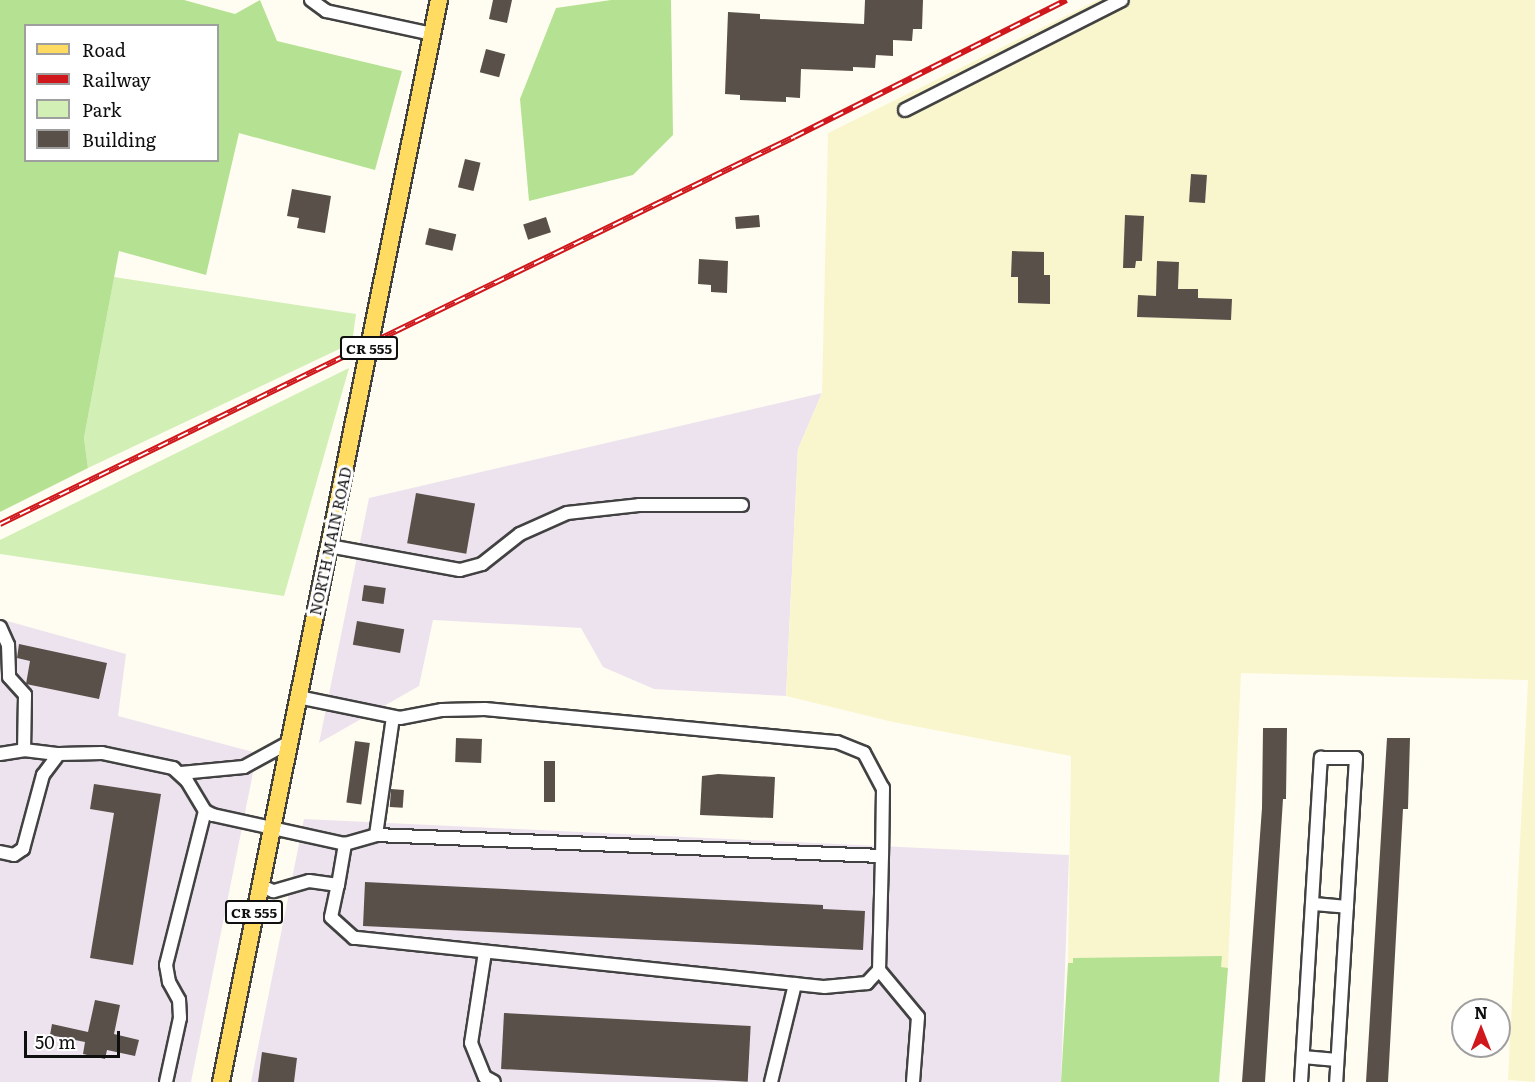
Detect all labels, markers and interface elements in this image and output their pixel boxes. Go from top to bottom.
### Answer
legend [24,24,219,162]
text: Road [82,36,126,63]
text: Railway [82,66,151,93]
text: Park [82,96,121,123]
text: Building [82,126,156,153]
road number: CR 555 [339,337,399,359]
street label: NORTH MAIN ROAD [305,465,355,617]
road number: CR 555 [224,901,284,923]
north arrow [1451,998,1511,1058]
text: N [1474,1000,1488,1024]
scale bar [27,1019,123,1057]
text: 50 m [35,1028,76,1055]

